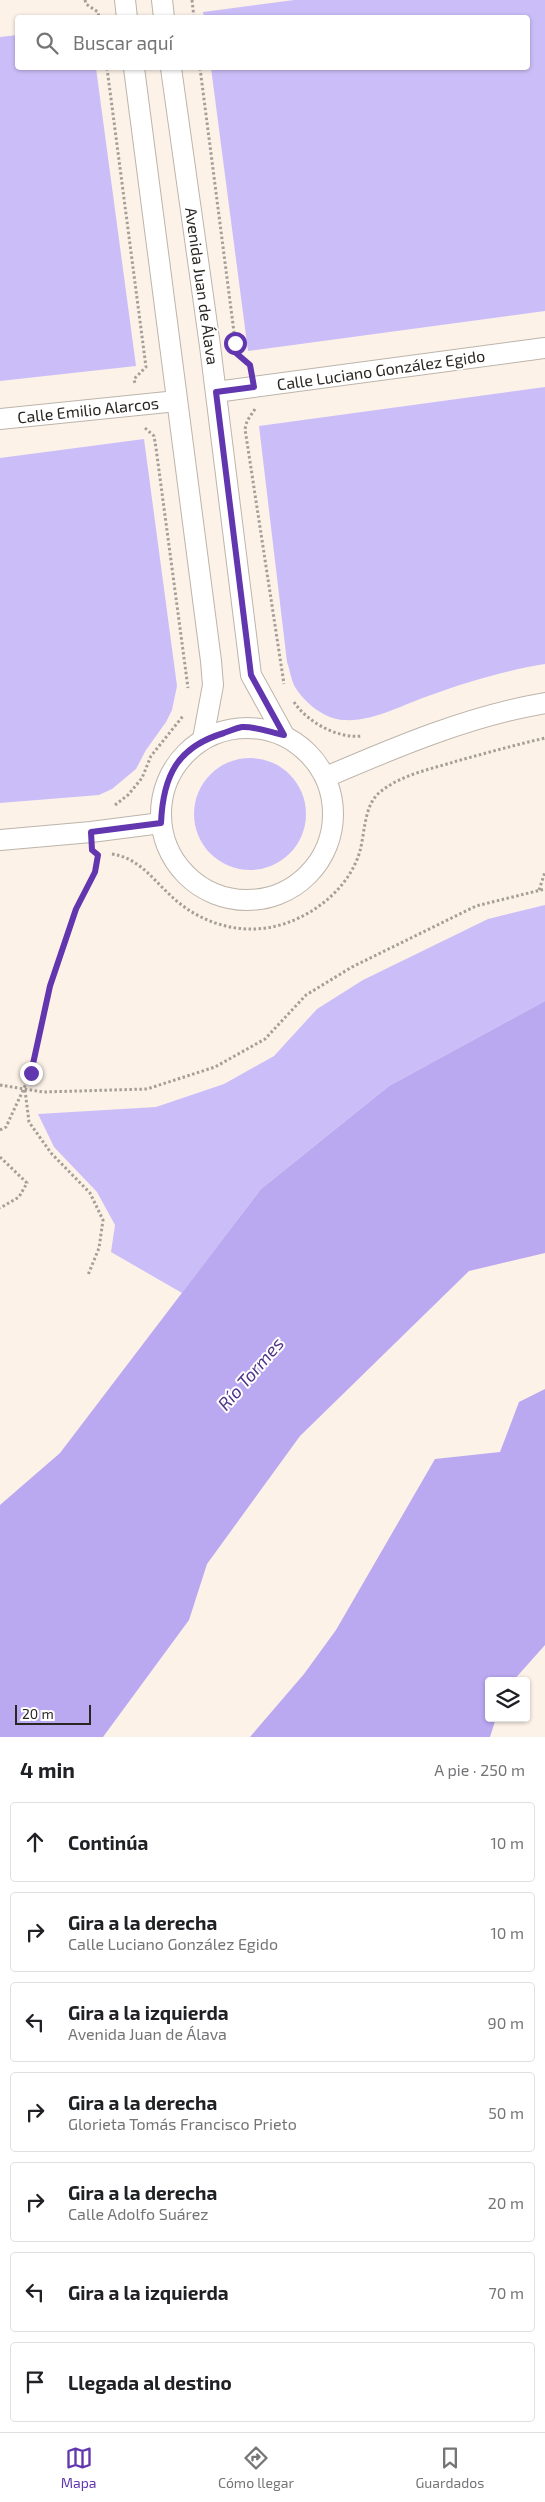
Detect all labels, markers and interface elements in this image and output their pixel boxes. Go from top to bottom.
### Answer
search box [15,15,530,70]
icon: search [33,29,61,57]
text: Buscar aquí [73,31,173,54]
street label: Avenida Juan de Álava [182,206,223,366]
route start [224,332,247,355]
street label: Calle Luciano González Egido [276,345,486,394]
street label: Calle Emilio Alarcos [16,393,160,426]
route end [20,1062,43,1085]
water label: Río Tormes [213,1332,288,1414]
map controls [485,1677,530,1722]
button: layers [485,1677,530,1722]
scale bar [15,1702,91,1725]
text: 20 m [22,1705,54,1722]
text: 4 min [20,1757,75,1782]
text: A pie · 250 m [434,1760,525,1779]
icon: ahead [21,1828,49,1856]
text: Continúa [68,1831,148,1854]
text: 10 m [490,1833,524,1852]
text: Gira a la derecha [68,1911,217,1934]
icon: right [21,1918,49,1946]
text: 10 m [490,1923,524,1942]
text: Calle Luciano González Egido [68,1934,278,1953]
text: Gira a la izquierda [68,2001,229,2024]
icon: left [21,2008,49,2036]
text: 90 m [488,2013,524,2032]
text: Avenida Juan de Álava [68,2024,227,2043]
text: Gira a la derecha [68,2091,217,2114]
icon: right [21,2098,49,2126]
text: 50 m [488,2103,524,2122]
text: Glorieta Tomás Francisco Prieto [68,2114,297,2133]
text: Gira a la derecha [68,2181,217,2204]
icon: right [21,2188,49,2216]
text: 20 m [488,2193,524,2212]
text: Calle Adolfo Suárez [68,2204,209,2223]
icon: left [21,2278,49,2306]
text: Gira a la izquierda [68,2281,229,2304]
text: 70 m [489,2283,524,2302]
icon: arrive [21,2368,49,2396]
text: Llegada al destino [68,2371,232,2394]
tab: Mapa [61,2444,97,2491]
tab: Cómo llegar [218,2444,294,2491]
tab: Guardados [416,2444,484,2491]

